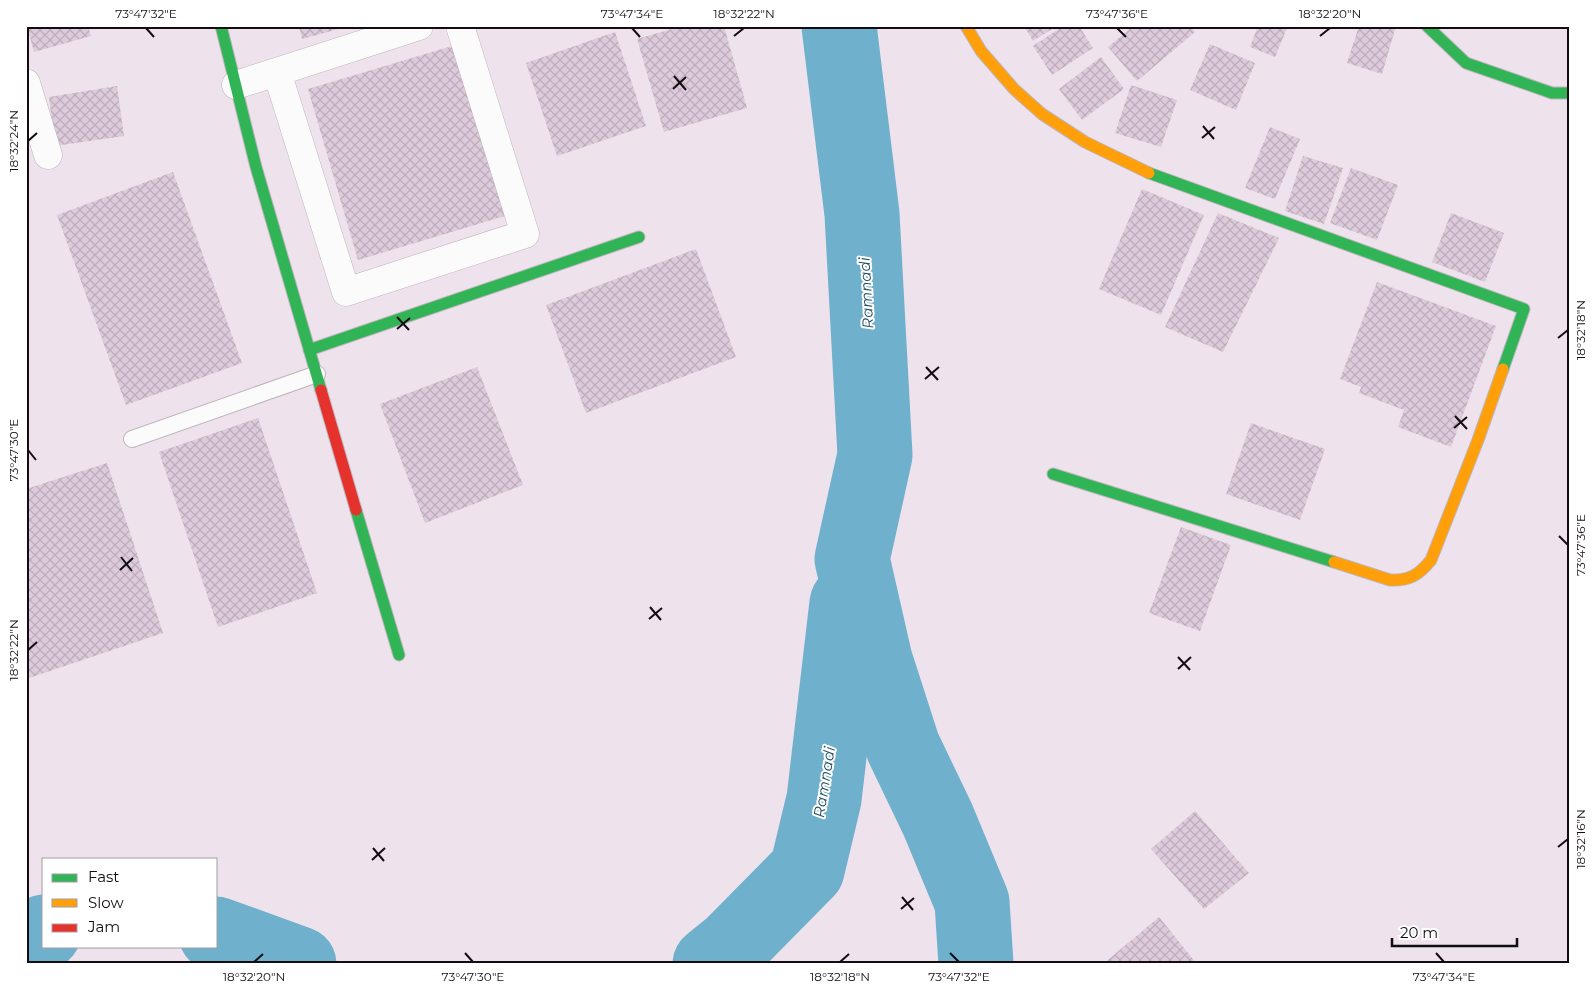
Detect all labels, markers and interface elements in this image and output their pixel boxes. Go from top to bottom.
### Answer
text: 73°47'32"E [115,6,177,21]
text: 73°47'34"E [601,6,663,21]
text: 18°32'22"N [713,6,775,21]
text: 73°47'36"E [1086,6,1148,21]
text: 18°32'20"N [1299,6,1361,21]
text: 18°32'24"N [6,110,21,172]
water label: Ramnadi [855,256,877,329]
text: 18°32'18"N [1573,300,1588,360]
text: 73°47'30"E [6,419,21,481]
text: 73°47'36"E [1573,514,1588,576]
text: 18°32'22"N [6,619,21,681]
water label: Ramnadi [809,744,839,819]
text: 18°32'16"N [1573,809,1588,869]
legend [42,858,218,948]
text: Fast [88,867,119,886]
text: Slow [88,893,124,912]
scale bar [1392,915,1518,947]
text: Jam [87,917,120,936]
text: 20 m [1400,923,1438,942]
text: 18°32'20"N [223,969,285,984]
text: 73°47'30"E [442,969,504,984]
text: 18°32'18"N [810,969,870,984]
text: 73°47'32"E [928,969,990,984]
text: 73°47'34"E [1413,969,1475,984]

